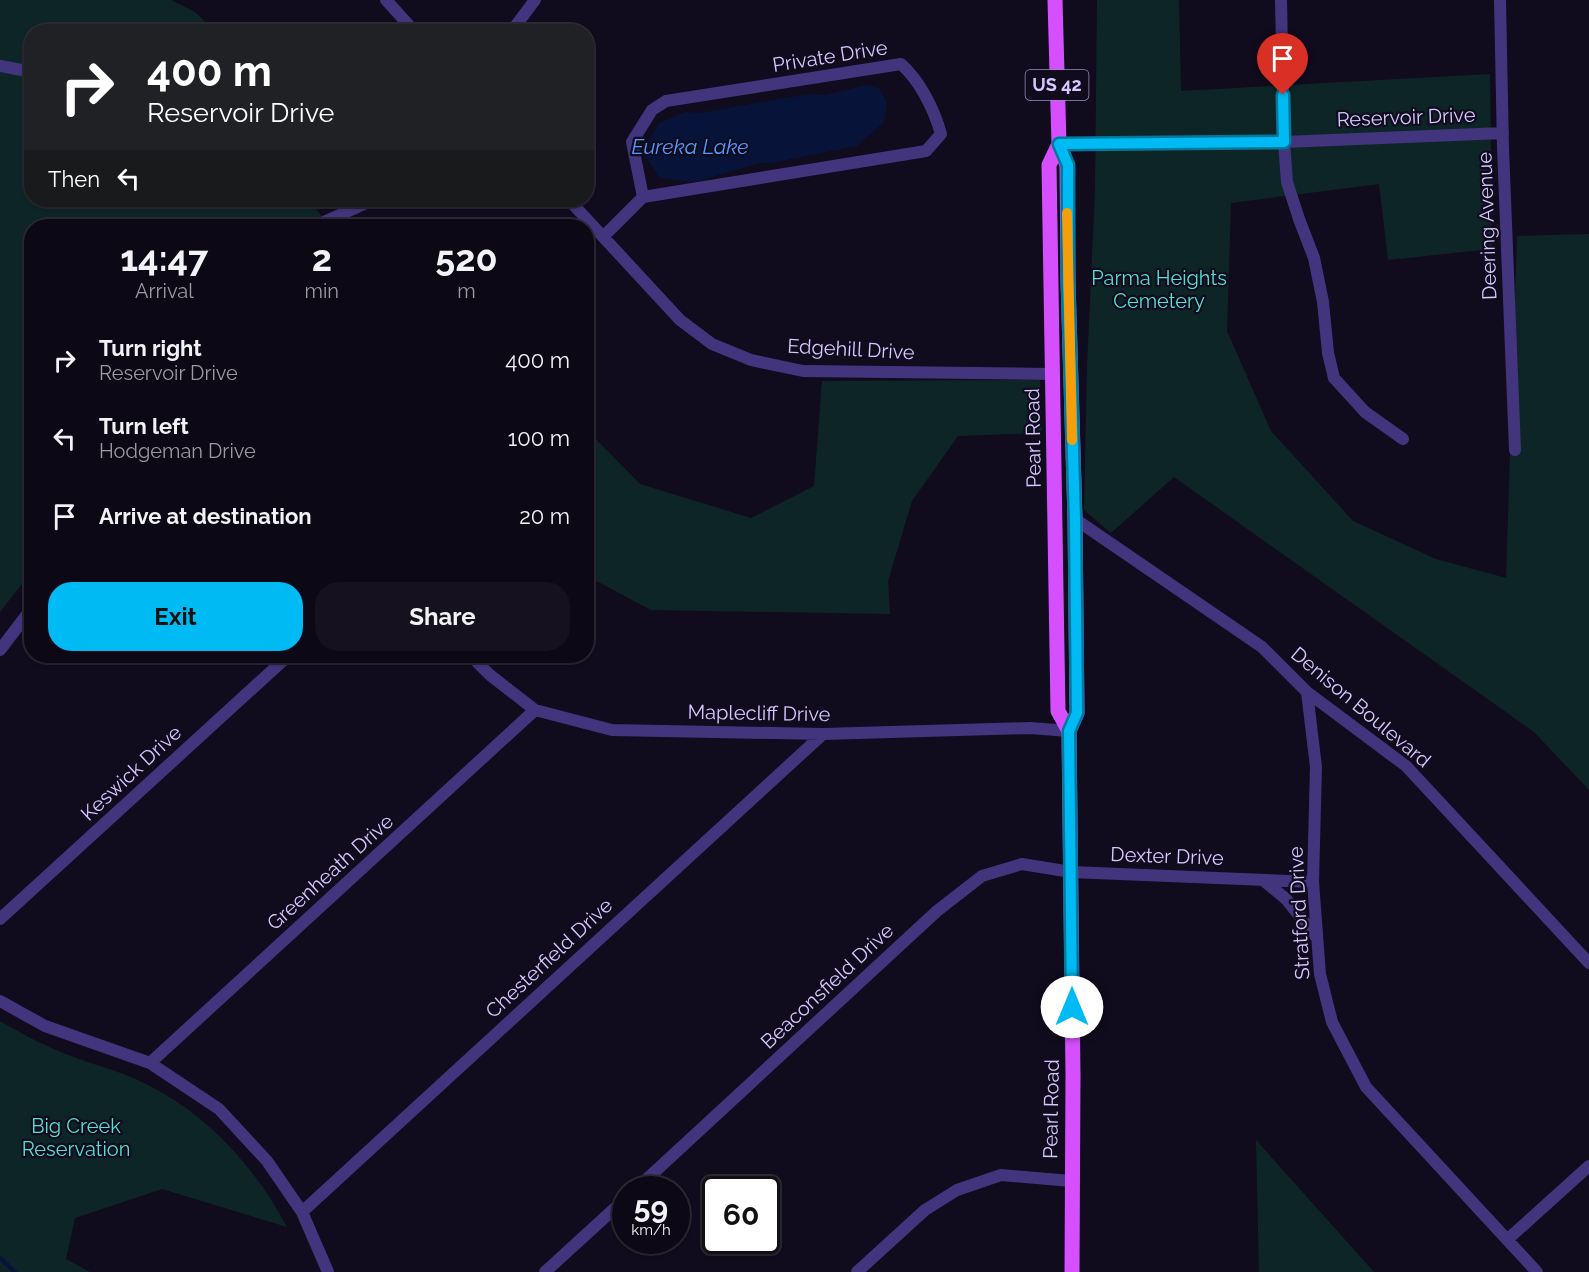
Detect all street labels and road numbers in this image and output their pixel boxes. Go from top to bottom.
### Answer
street label: Private Drive [771,35,889,77]
road number: US 42 [1026,70,1088,100]
street label: Reservoir Drive [1336,103,1476,131]
street label: Deering Avenue [1472,151,1502,300]
street label: Edgehill Drive [787,334,916,364]
street label: Pearl Road [1020,388,1046,488]
street label: Denison Boulevard [1286,642,1436,772]
street label: Maplecliff Drive [687,700,831,726]
street label: Keswick Drive [76,720,186,826]
street label: Greenheath Drive [262,809,398,935]
street label: Dexter Drive [1110,842,1224,870]
street label: Stratford Drive [1284,846,1314,980]
street label: Chesterfield Drive [481,893,618,1023]
street label: Beaconsfield Drive [756,918,898,1054]
street label: Pearl Road [1038,1059,1064,1159]

